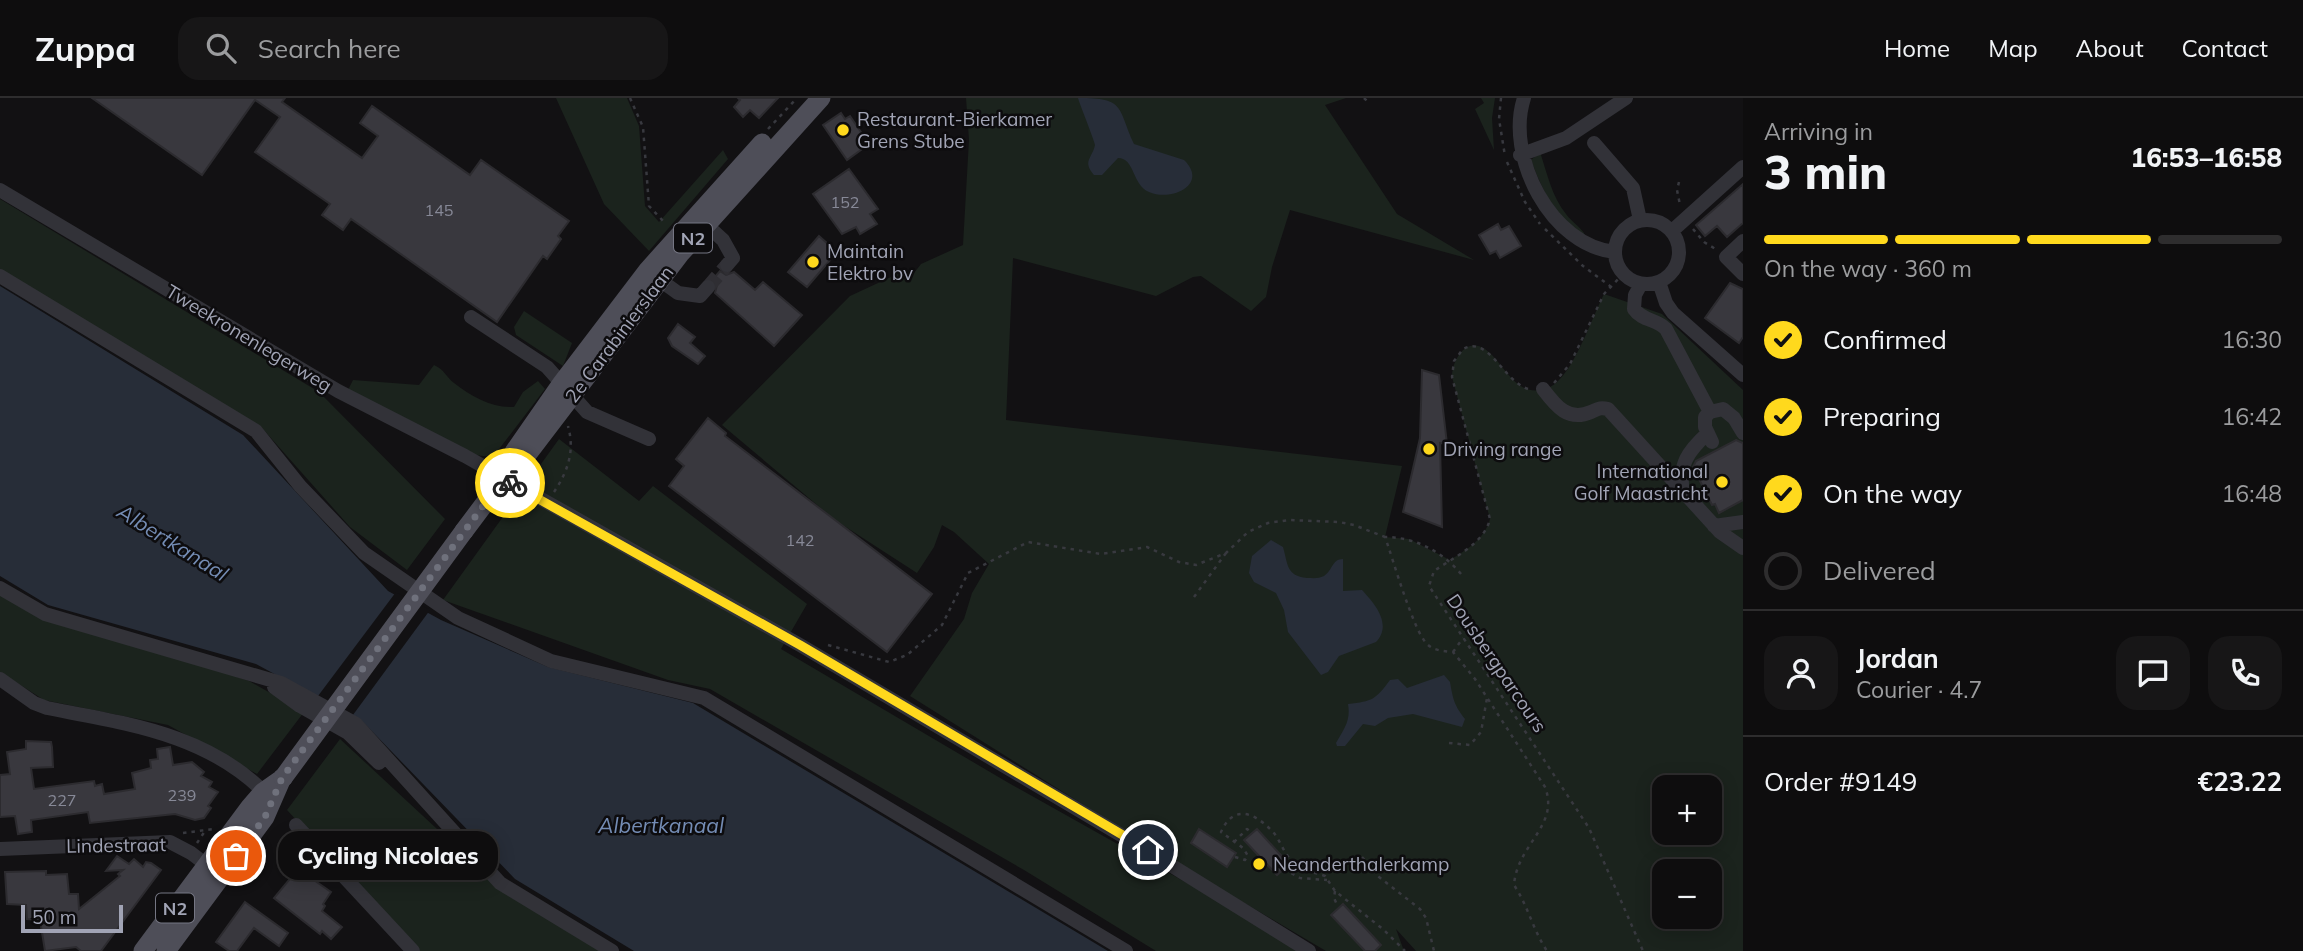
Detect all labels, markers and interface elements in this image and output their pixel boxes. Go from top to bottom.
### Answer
search box [178,17,668,80]
text: Zuppa [35,28,136,69]
icon: search [202,29,240,67]
text: Search here [258,32,401,65]
text: Home [1884,33,1950,63]
text: Map [1988,33,2038,63]
text: About [2076,33,2144,63]
text: Contact [2182,33,2268,63]
place label: Restaurant-Bierkamer Grens Stube [857,107,1052,153]
text: Arriving in [1764,117,1873,146]
marker: Restaurant-Bierkamer Grens Stube [835,122,851,138]
text: 16:53–16:58 [2131,141,2282,174]
text: 3 min [1764,143,1887,201]
house number: 152 [831,192,859,212]
house number: 145 [425,200,453,220]
road number: N2 [674,223,712,252]
place label: Maintain Elektro bv [827,239,913,285]
marker: Maintain Elektro bv [805,254,821,270]
text: On the way · 360 m [1764,254,1972,283]
street label: 2e Carabinierslaan [560,261,678,407]
street label: Tweekronenlegerweg [162,279,336,397]
icon: check [1764,321,1802,359]
text: Confirmed [1823,323,1947,356]
text: 16:30 [2222,325,2282,354]
icon: check [1764,398,1802,436]
text: Preparing [1823,400,1941,433]
text: 16:42 [2222,402,2282,431]
place label: Driving range [1443,437,1562,461]
marker: Driving range [1421,441,1437,457]
courier [475,448,545,518]
place label: International Golf Maastricht [1574,459,1708,505]
icon: bike [491,464,529,502]
marker: International Golf Maastricht [1714,474,1730,490]
icon: check [1764,475,1802,513]
text: On the way [1823,477,1962,510]
text: 16:48 [2222,479,2282,508]
water label: Albertkanaal [112,497,233,586]
house number: 142 [786,530,814,550]
text: Delivered [1823,554,1936,587]
street label: Dousbergparcours [1442,589,1552,737]
button: person [1764,636,1838,710]
button: chat [2116,636,2190,710]
button: phone [2208,636,2282,710]
text: Jordan [1856,642,1939,675]
text: Courier · 4.7 [1856,675,1982,704]
text: Order #9149 [1764,765,1917,798]
text: €23.22 [2198,765,2282,798]
map controls [1652,775,1722,929]
button: + [1652,775,1722,845]
house number: 239 [168,785,196,805]
house number: 227 [48,790,76,810]
water label: Albertkanaal [597,812,724,838]
pin [1118,820,1178,880]
pin [206,826,266,886]
icon: home [1129,831,1167,869]
street label: Lindestraat [66,832,167,858]
callout: Cycling Nicolaes [278,832,499,880]
icon: bag [217,837,255,875]
text: Cycling Nicolaes [297,841,479,870]
place label: Neanderthalerkamp [1273,852,1449,876]
marker: Neanderthalerkamp [1251,856,1267,872]
button: − [1652,859,1722,929]
road number: N2 [156,894,194,922]
scale bar [21,902,122,934]
text: 50 m [32,905,76,929]

